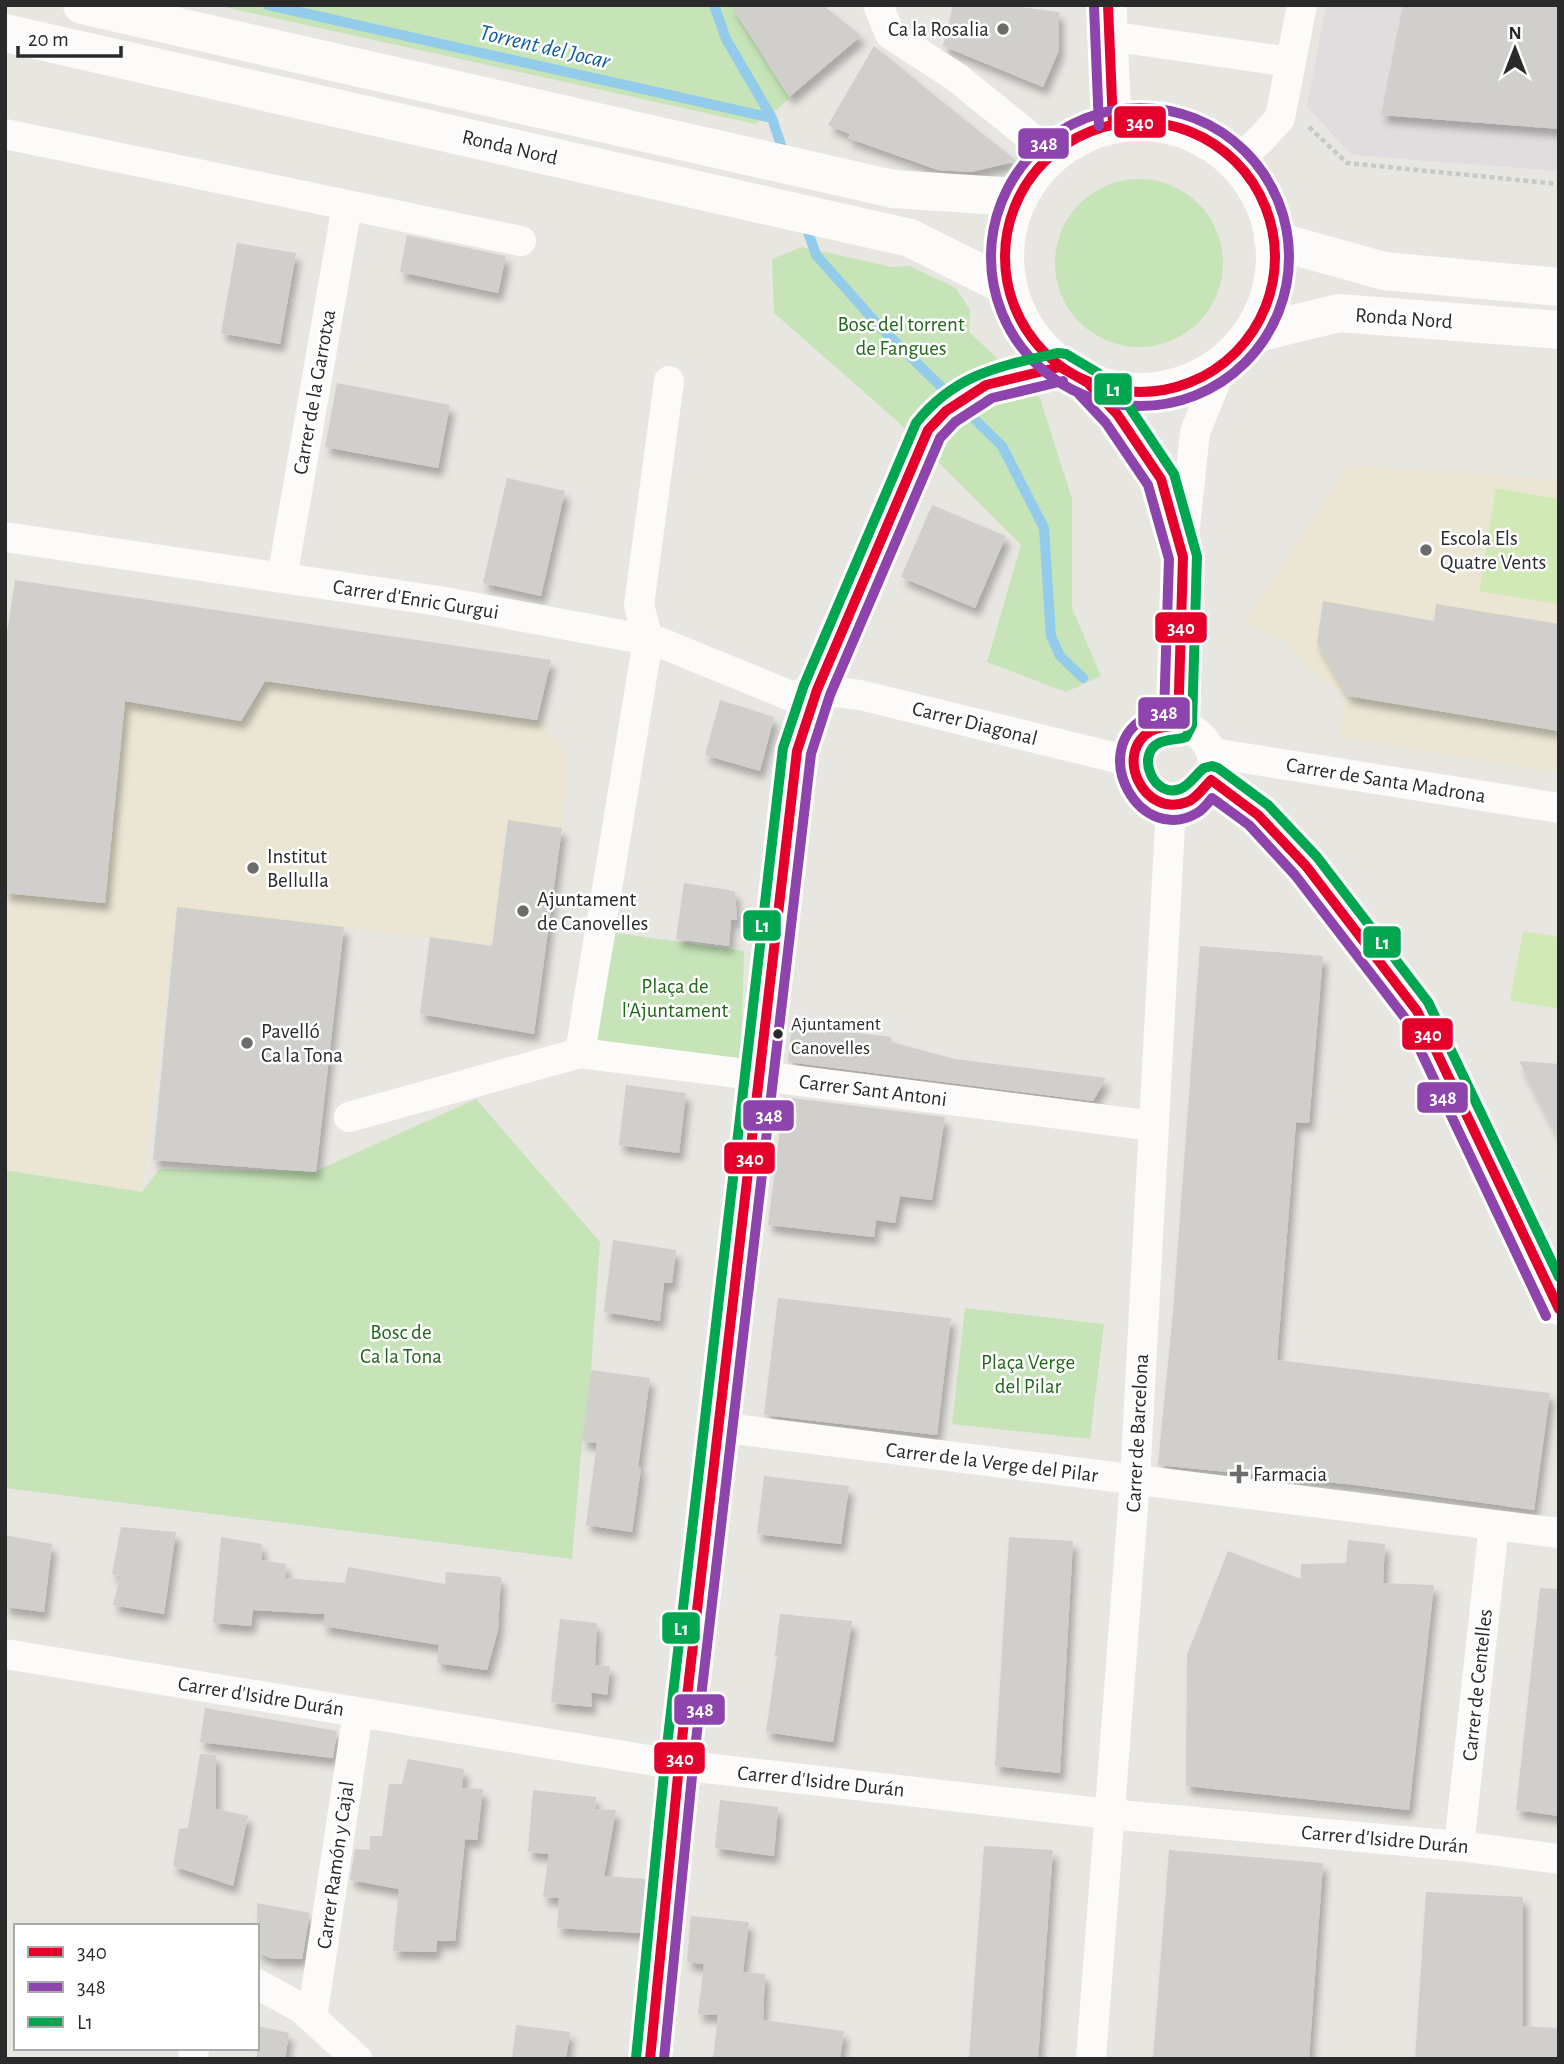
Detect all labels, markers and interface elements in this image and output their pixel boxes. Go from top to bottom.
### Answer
scale bar [18,14,121,58]
north arrow [1480,14,1550,84]
place label: Ca la Rosalia [888,19,989,40]
water label: Torrent del Jocar [477,21,613,74]
marker: Ca la Rosalia [995,21,1011,37]
text: N [1508,24,1522,43]
text: 20 m [28,29,69,50]
line badge: 340 [1113,105,1167,139]
text: 340 [1126,114,1154,133]
street label: Ronda Nord [460,126,560,169]
line badge: 348 [1017,127,1070,160]
text: 348 [1030,135,1058,154]
street label: Ronda Nord [1355,305,1453,332]
street label: Carrer de la Garrotxa [290,308,339,476]
park label: Bosc del torrent de Fangues [837,314,965,359]
line badge: L1 [1093,372,1133,406]
text: L1 [1105,381,1121,400]
place label: Escola Els Quatre Vents [1440,528,1546,573]
marker: Escola Els Quatre Vents [1418,542,1434,558]
street label: Carrer d'Enric Gurgui [331,576,500,623]
line badge: 340 [1154,611,1208,644]
text: 340 [1167,619,1195,638]
line badge: 348 [1137,696,1191,730]
street label: Carrer Diagonal [910,698,1040,749]
text: 348 [1150,704,1178,723]
street label: Carrer de Santa Madrona [1285,754,1488,807]
place label: Institut Bellulla [267,846,329,891]
marker: Institut Bellulla [245,860,261,876]
place label: Ajuntament de Canovelles [537,889,648,934]
marker: Ajuntament de Canovelles [515,903,531,919]
line badge: L1 [742,909,782,942]
text: L1 [754,917,770,936]
line badge: L1 [1362,925,1402,959]
text: L1 [1374,934,1390,953]
park label: Plaça de l'Ajuntament [622,976,729,1021]
place label: Ajuntament Canovelles [791,1015,881,1058]
line badge: 340 [1401,1017,1454,1051]
place label: Pavelló Ca la Tona [261,1021,343,1066]
text: 340 [1414,1026,1442,1045]
marker: Ajuntament Canovelles [771,1027,785,1041]
marker: Pavelló Ca la Tona [239,1035,255,1051]
street label: Carrer Sant Antoni [798,1071,948,1110]
line badge: 348 [1416,1081,1469,1114]
text: 348 [1429,1089,1457,1108]
line badge: 348 [742,1099,795,1132]
text: 348 [755,1107,783,1126]
line badge: 340 [723,1141,776,1175]
text: 340 [736,1150,764,1169]
park label: Bosc de Ca la Tona [360,1322,442,1367]
park label: Plaça Verge del Pilar [981,1352,1075,1397]
street label: Carrer de Barcelona [1123,1353,1152,1513]
street label: Carrer de la Verge del Pilar [885,1439,1099,1486]
place label: Farmacia [1253,1464,1327,1485]
marker: Farmacia [1231,1466,1247,1482]
street label: Carrer de Centelles [1459,1608,1496,1762]
line badge: L1 [661,1611,701,1645]
text: L1 [673,1620,689,1639]
street label: Carrer d'Isidre Durán [176,1673,346,1720]
line badge: 348 [673,1693,726,1726]
text: 348 [686,1701,714,1720]
line badge: 340 [653,1741,706,1775]
text: 340 [666,1750,694,1769]
street label: Carrer d'Isidre Durán [736,1762,906,1801]
street label: Carrer Ramón y Cajal [313,1780,358,1950]
street label: Carrer d'Isidre Durán [1300,1822,1470,1857]
legend [14,1924,259,2050]
text: 340 [77,1942,107,1963]
text: 348 [77,1977,106,1998]
text: L1 [77,2012,93,2033]

